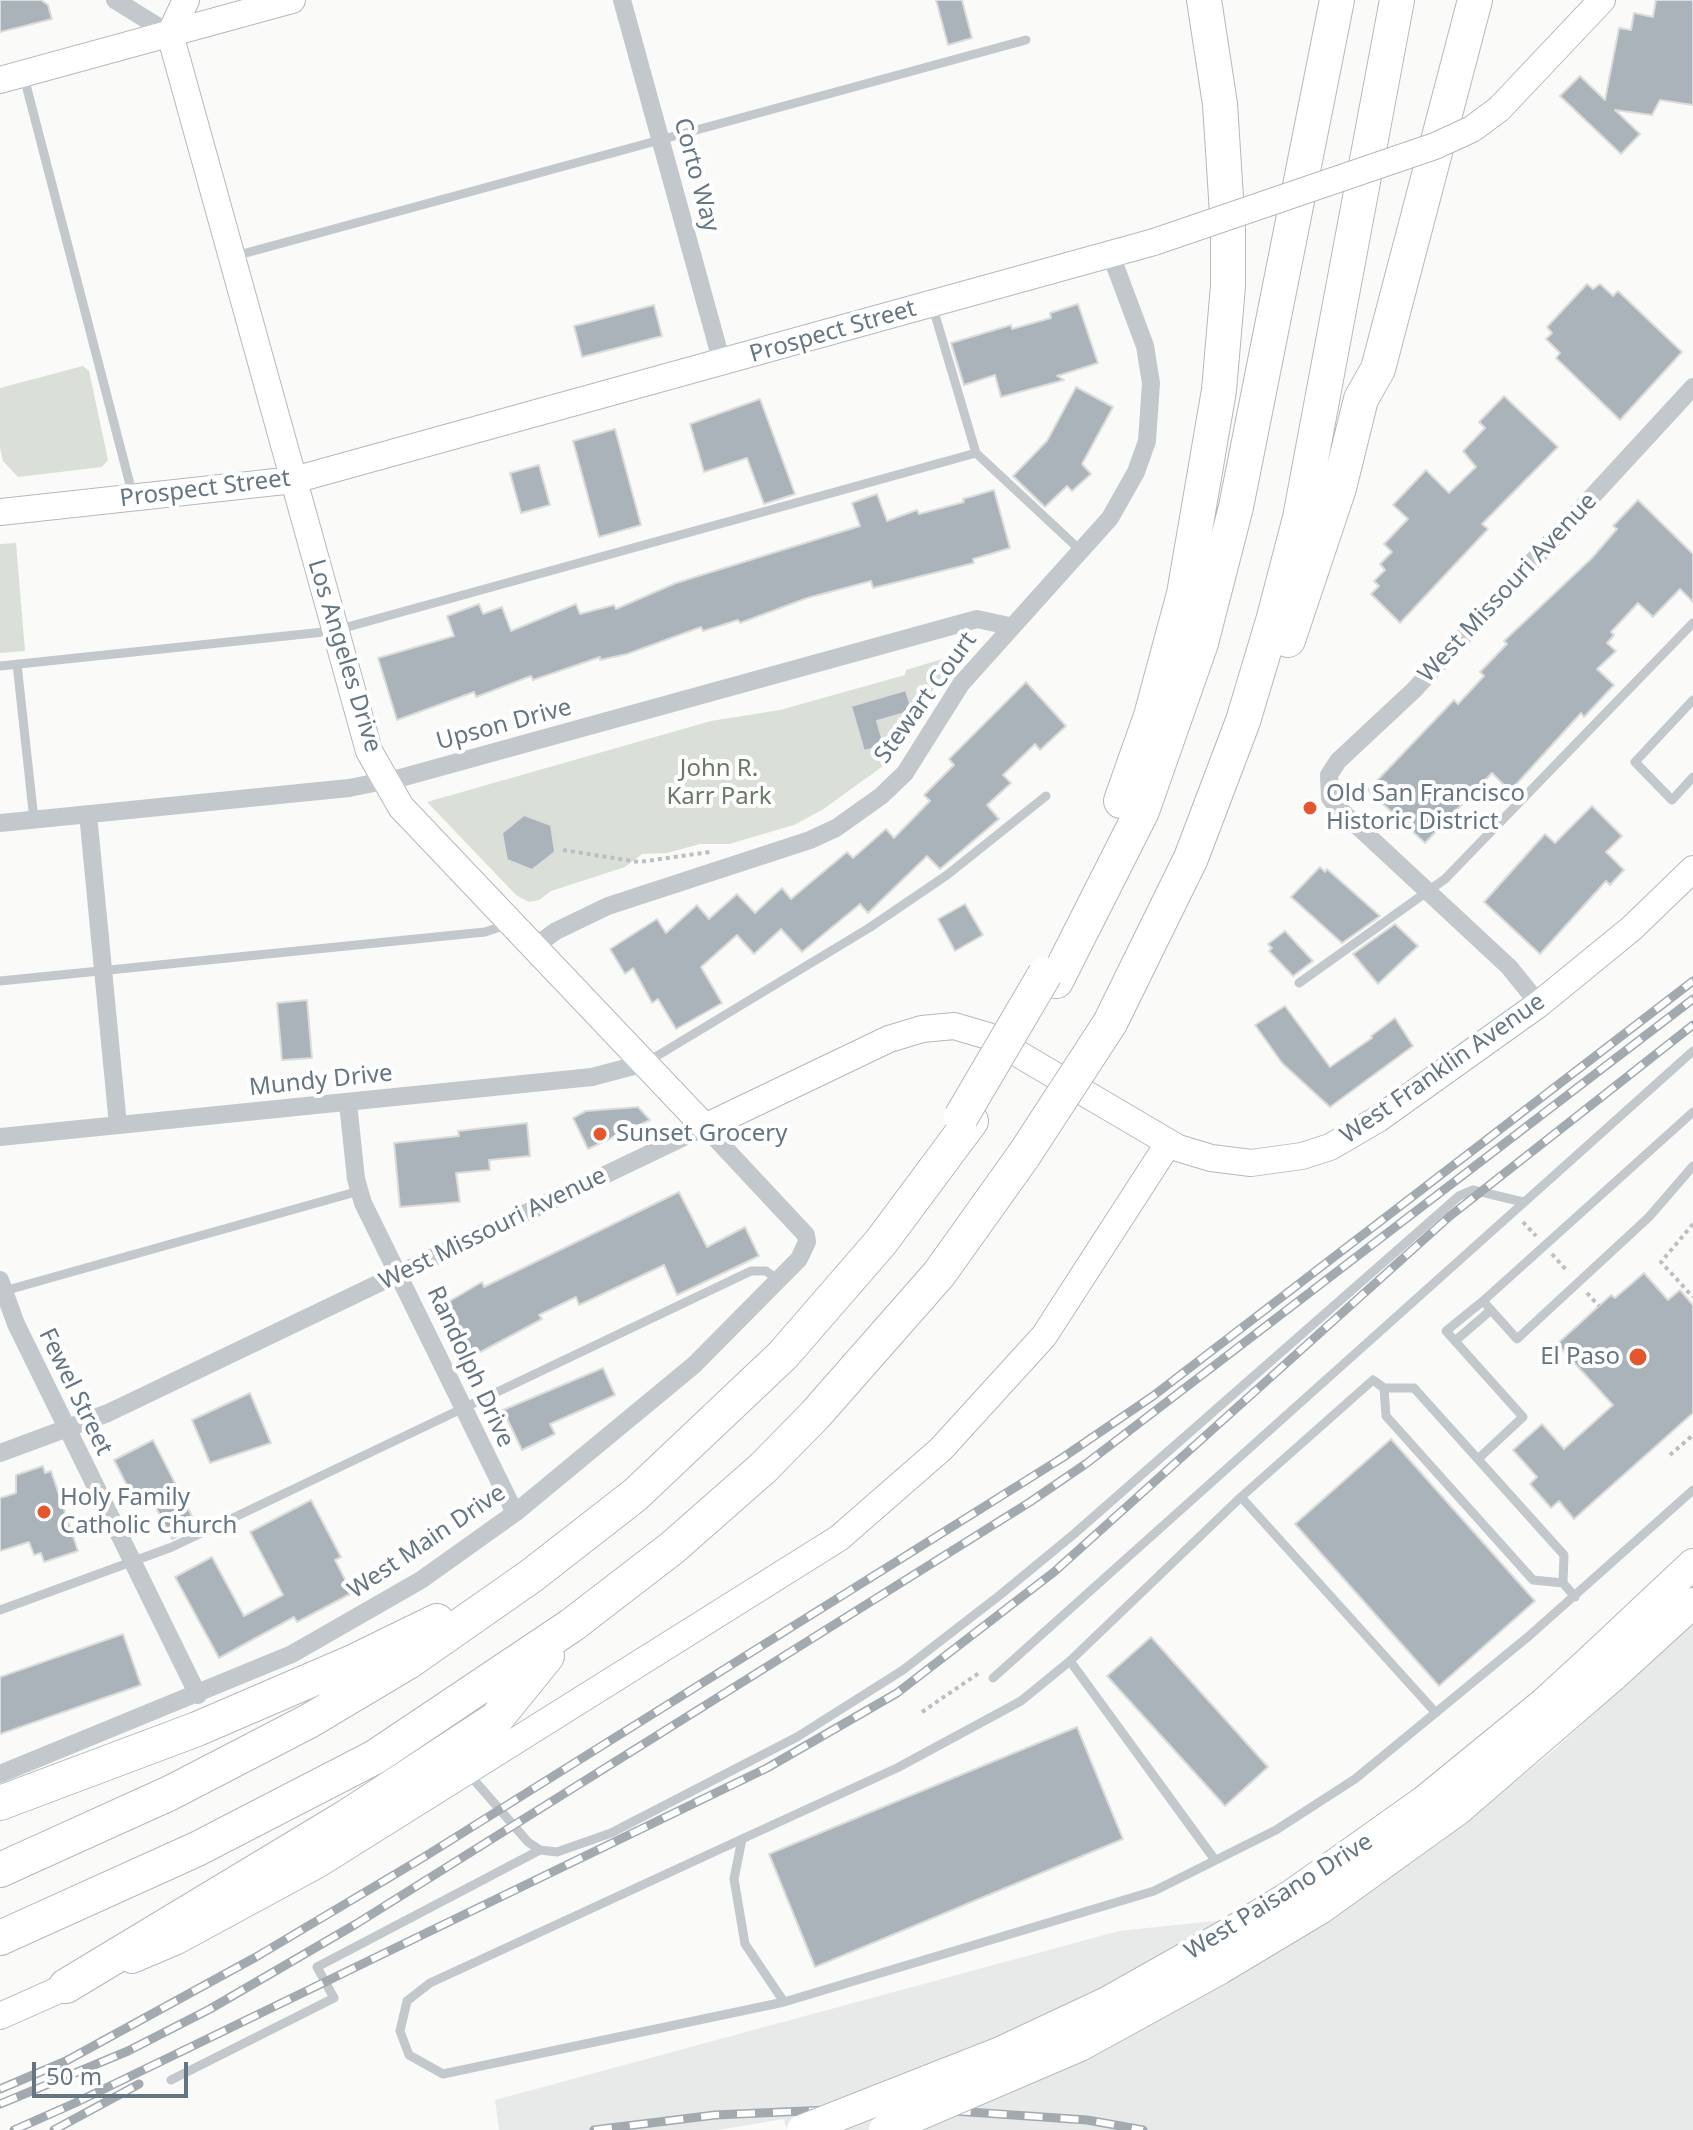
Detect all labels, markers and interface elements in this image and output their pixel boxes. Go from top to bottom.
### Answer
street label: Corto Way [667,115,725,235]
street label: Prospect Street [747,294,919,370]
street label: Prospect Street [118,464,292,514]
street label: West Missouri Avenue [1413,487,1603,689]
street label: Los Angeles Drive [301,556,387,756]
street label: Stewart Court [869,627,983,769]
street label: Upson Drive [433,693,575,757]
park label: John R. Karr Park [666,755,772,811]
place label: Old San Francisco Historic District [1326,780,1525,836]
marker: Old San Francisco Historic District [1301,799,1319,817]
street label: West Franklin Avenue [1335,988,1551,1150]
street label: Mundy Drive [248,1059,394,1103]
place label: Sunset Grocery [616,1120,787,1148]
marker: Sunset Grocery [591,1125,609,1143]
street label: West Missouri Avenue [375,1162,611,1296]
street label: Randolph Drive [420,1282,520,1452]
street label: Fewel Street [32,1324,118,1460]
place label: El Paso [1540,1343,1620,1371]
marker: El Paso [1627,1346,1649,1368]
street label: West Main Drive [343,1479,511,1605]
place label: Holy Family Catholic Church [60,1484,237,1540]
marker: Holy Family Catholic Church [35,1503,53,1521]
street label: West Paisano Drive [1180,1828,1378,1966]
scale bar [36,2046,192,2096]
text: 50 m [46,2059,102,2092]

